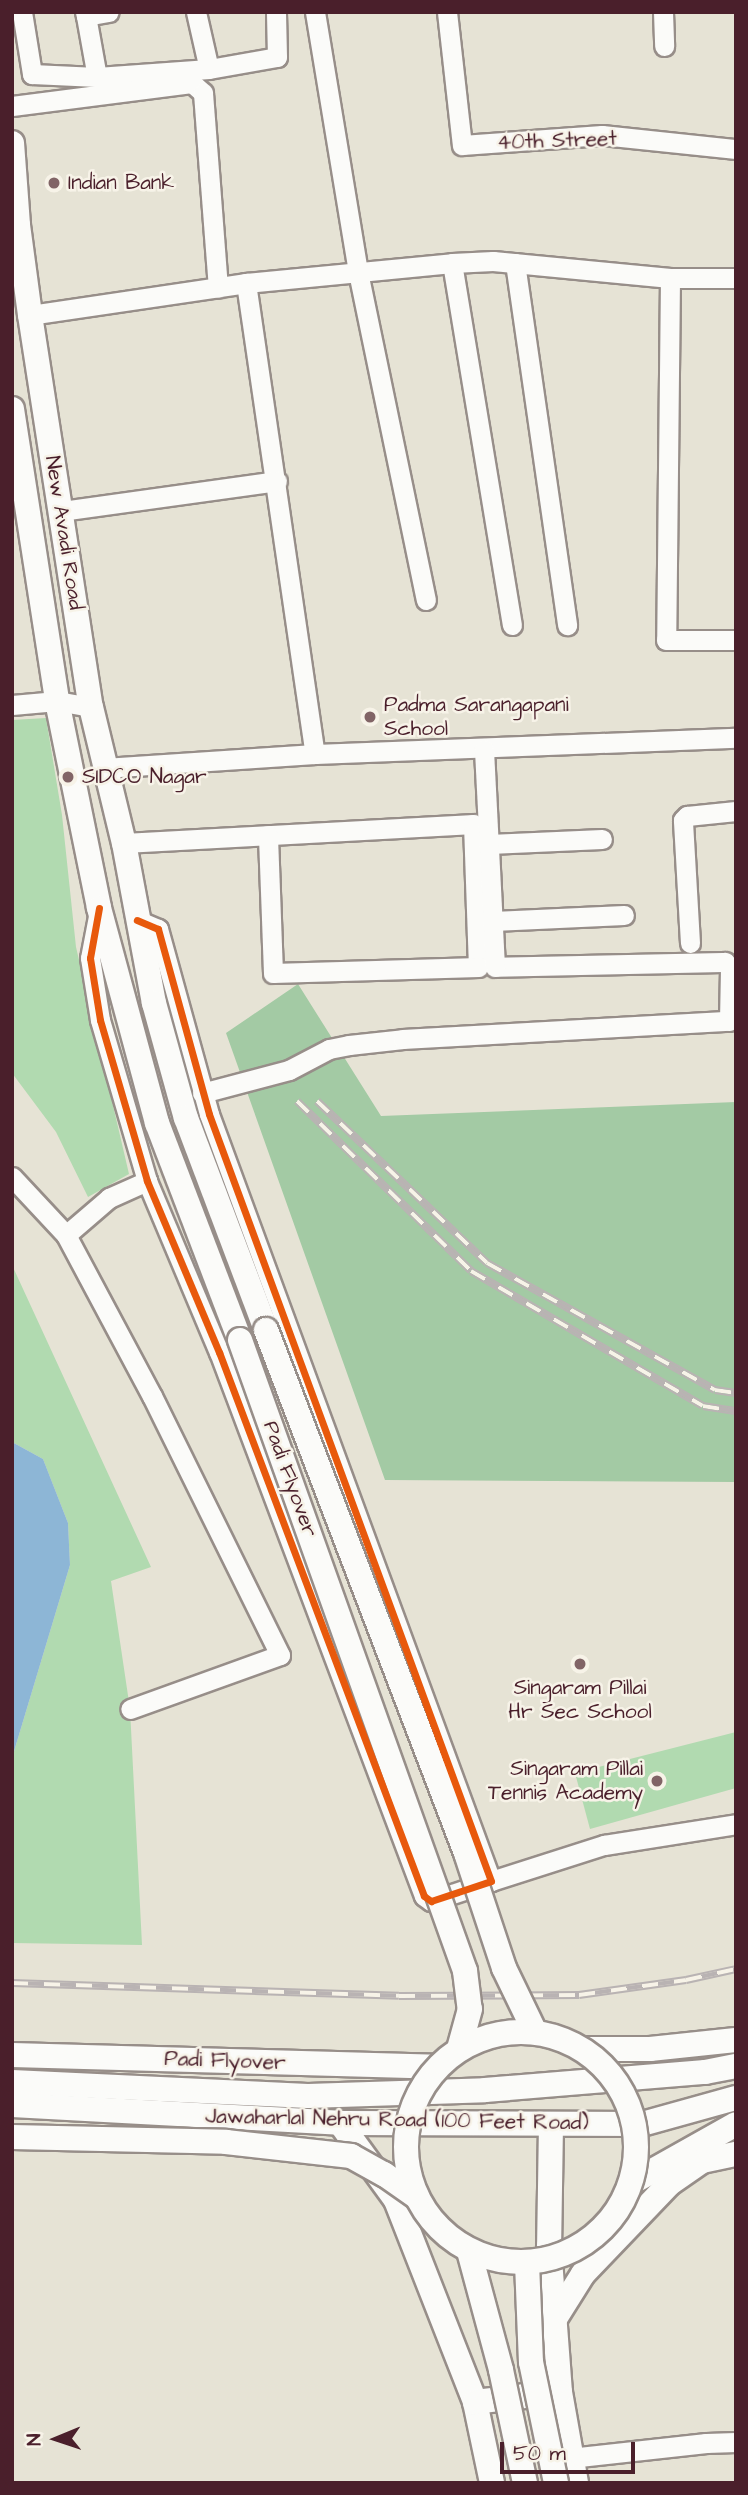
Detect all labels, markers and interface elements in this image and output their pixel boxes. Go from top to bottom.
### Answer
street label: 40th Street [497,126,617,156]
place label: Indian Bank [68,170,174,196]
marker: Indian Bank [46,175,62,191]
street label: New Avadi Road [39,454,89,612]
place label: Padma Sarangapani School [384,692,569,742]
marker: Padma Sarangapani School [362,709,378,725]
place label: SIDCO Nagar [82,764,207,790]
marker: SIDCO Nagar [60,769,76,785]
street label: Padi Flyover [257,1418,323,1540]
marker: Singaram Pillai Hr Sec School [572,1656,588,1672]
place label: Singaram Pillai Hr Sec School [508,1675,652,1725]
place label: Singaram Pillai Tennis Academy [488,1756,643,1806]
marker: Singaram Pillai Tennis Academy [649,1773,665,1789]
street label: Padi Flyover [164,2046,286,2076]
street label: Jawaharlal Nehru Road (100 Feet Road) [205,2104,589,2136]
north arrow [21,2404,91,2474]
scale bar [503,2428,638,2472]
text: N [21,2433,48,2446]
text: 50 m [513,2439,566,2468]

